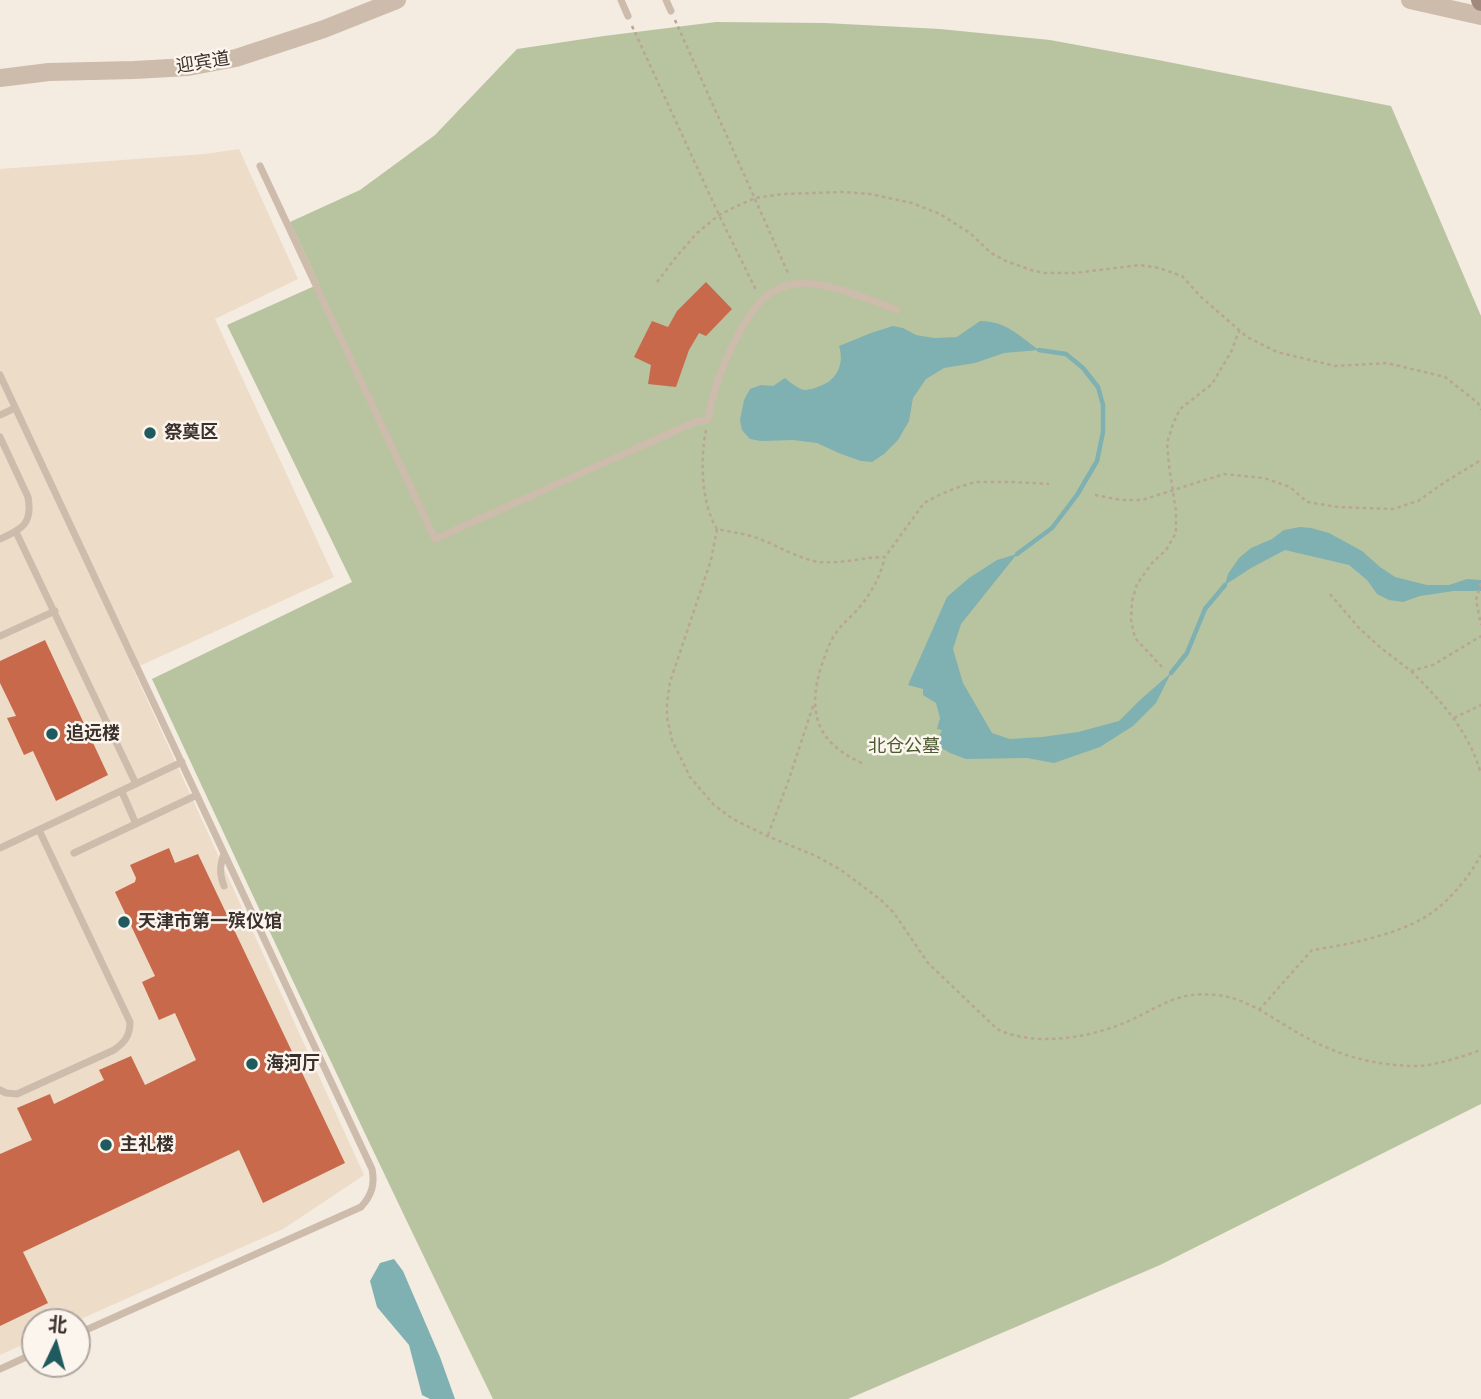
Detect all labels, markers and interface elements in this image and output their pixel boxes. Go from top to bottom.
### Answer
street label: 迎宾道 [175,48,231,78]
place label: 祭奠区 [164,422,218,444]
marker: 祭奠区 [142,425,158,441]
place label: 追远楼 [66,723,120,745]
marker: 追远楼 [44,726,60,742]
park label: 北仓公墓 [868,736,940,758]
place label: 天津市第一殡仪馆 [138,911,282,933]
marker: 天津市第一殡仪馆 [116,914,132,930]
place label: 海河厅 [266,1053,320,1075]
marker: 海河厅 [244,1056,260,1072]
place label: 主礼楼 [120,1134,174,1156]
marker: 主礼楼 [98,1137,114,1153]
north arrow [21,1308,91,1378]
text: 北 [47,1310,68,1338]

